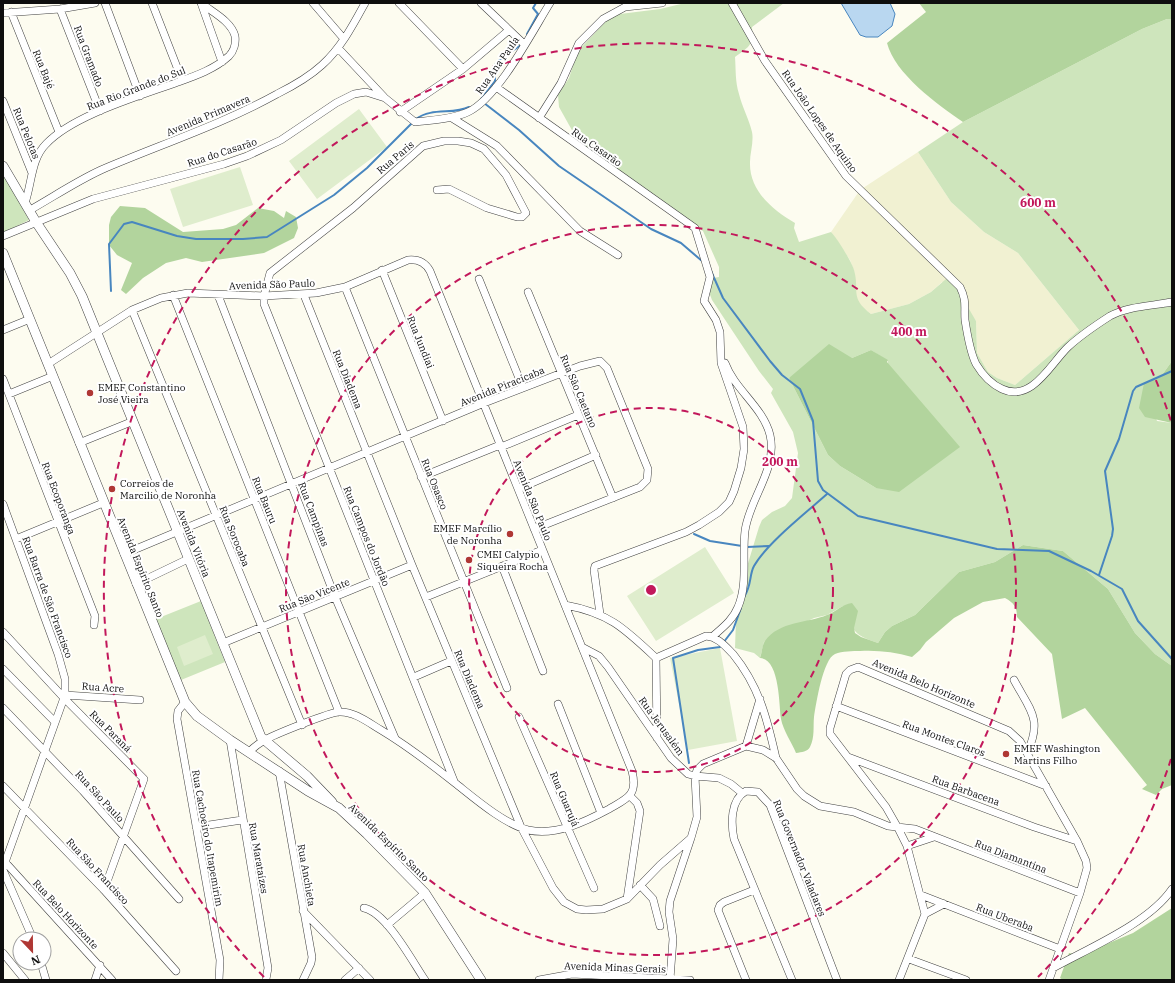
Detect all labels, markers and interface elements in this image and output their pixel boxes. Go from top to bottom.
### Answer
street label: Rua Gramado [71,24,106,89]
street label: Rua Ana Paula [473,33,522,97]
street label: Rua Bajé [30,48,57,91]
street label: Rua Rio Grande do Sul [85,64,187,113]
street label: Rua João Lopes de Aquino [779,67,860,176]
street label: Avenida Primavera [164,92,253,139]
street label: Rua Pelotas [10,105,43,161]
street label: Rua Casarão [569,125,625,170]
street label: Rua do Casarão [186,135,259,170]
street label: Rua Paris [374,138,417,177]
text: 600 m [1020,195,1056,210]
street label: Avenida São Paulo [229,276,316,293]
street label: Rua Jundiai [404,314,437,370]
text: 400 m [891,324,927,339]
street label: Rua Diadema [330,348,366,411]
street label: Rua São Caetano [557,353,600,430]
street label: Avenida Piracicaba [458,363,547,409]
place label: EMEF Constantino José Vieira [98,381,186,406]
marker: EMEF Constantino José Vieira [85,388,95,398]
text: 200 m [762,454,798,469]
street label: Rua Osasco [418,457,451,512]
street label: Avenida São Paulo [510,458,555,543]
street label: Rua Ecoporanga [39,460,79,537]
street label: Rua Bauru [249,475,280,526]
place label: Correios de Marcilio de Noronha [120,477,217,502]
street label: Rua Campinas [295,480,332,548]
marker: Correios de Marcilio de Noronha [107,484,117,494]
street label: Rua Campos do Jordão [340,484,393,588]
street label: Rua Sorocaba [216,504,253,569]
street label: Avenida Vitória [174,507,213,580]
street label: Avenida Espírito Santo [114,515,167,620]
place label: EMEF Marcílio de Noronha [433,522,503,547]
marker: EMEF Marcílio de Noronha [505,529,515,539]
street label: Rua Barra de São Francisco [19,534,76,660]
place label: CMEI Calypio Siqueira Rocha [477,548,549,573]
marker: CMEI Calypio Siqueira Rocha [464,555,474,565]
street label: Rua São Vicente [277,575,352,616]
centre of rings [644,583,658,597]
street label: Rua Diadema [451,648,488,711]
street label: Avenida Belo Horizonte [870,656,977,711]
street label: Rua Acre [81,680,125,695]
street label: Rua Jerusalém [636,694,688,759]
street label: Rua Paraná [87,708,135,755]
street label: Rua Montes Claros [901,717,987,760]
place label: EMEF Washington Martins Filho [1014,742,1101,767]
marker: EMEF Washington Martins Filho [1001,749,1011,759]
street label: Rua São Paulo [72,768,127,825]
street label: Rua Cachoeiro do Itapemirim [189,769,226,908]
street label: Rua Guarujá [547,770,582,829]
street label: Rua Barbacena [930,772,1002,809]
street label: Rua Governador Valadares [770,798,829,919]
street label: Avenida Espírito Santo [346,800,432,884]
street label: Rua Marataízes [246,822,271,895]
street label: Rua São Francisco [64,835,132,908]
street label: Rua Diamantina [973,837,1049,876]
street label: Rua Anchieta [295,843,318,908]
street label: Rua Belo Horizonte [30,877,101,952]
street label: Rua Uberaba [974,901,1036,935]
north arrow [12,931,52,971]
text: N [29,952,42,969]
street label: Avenida Minas Gerais [564,959,666,976]

